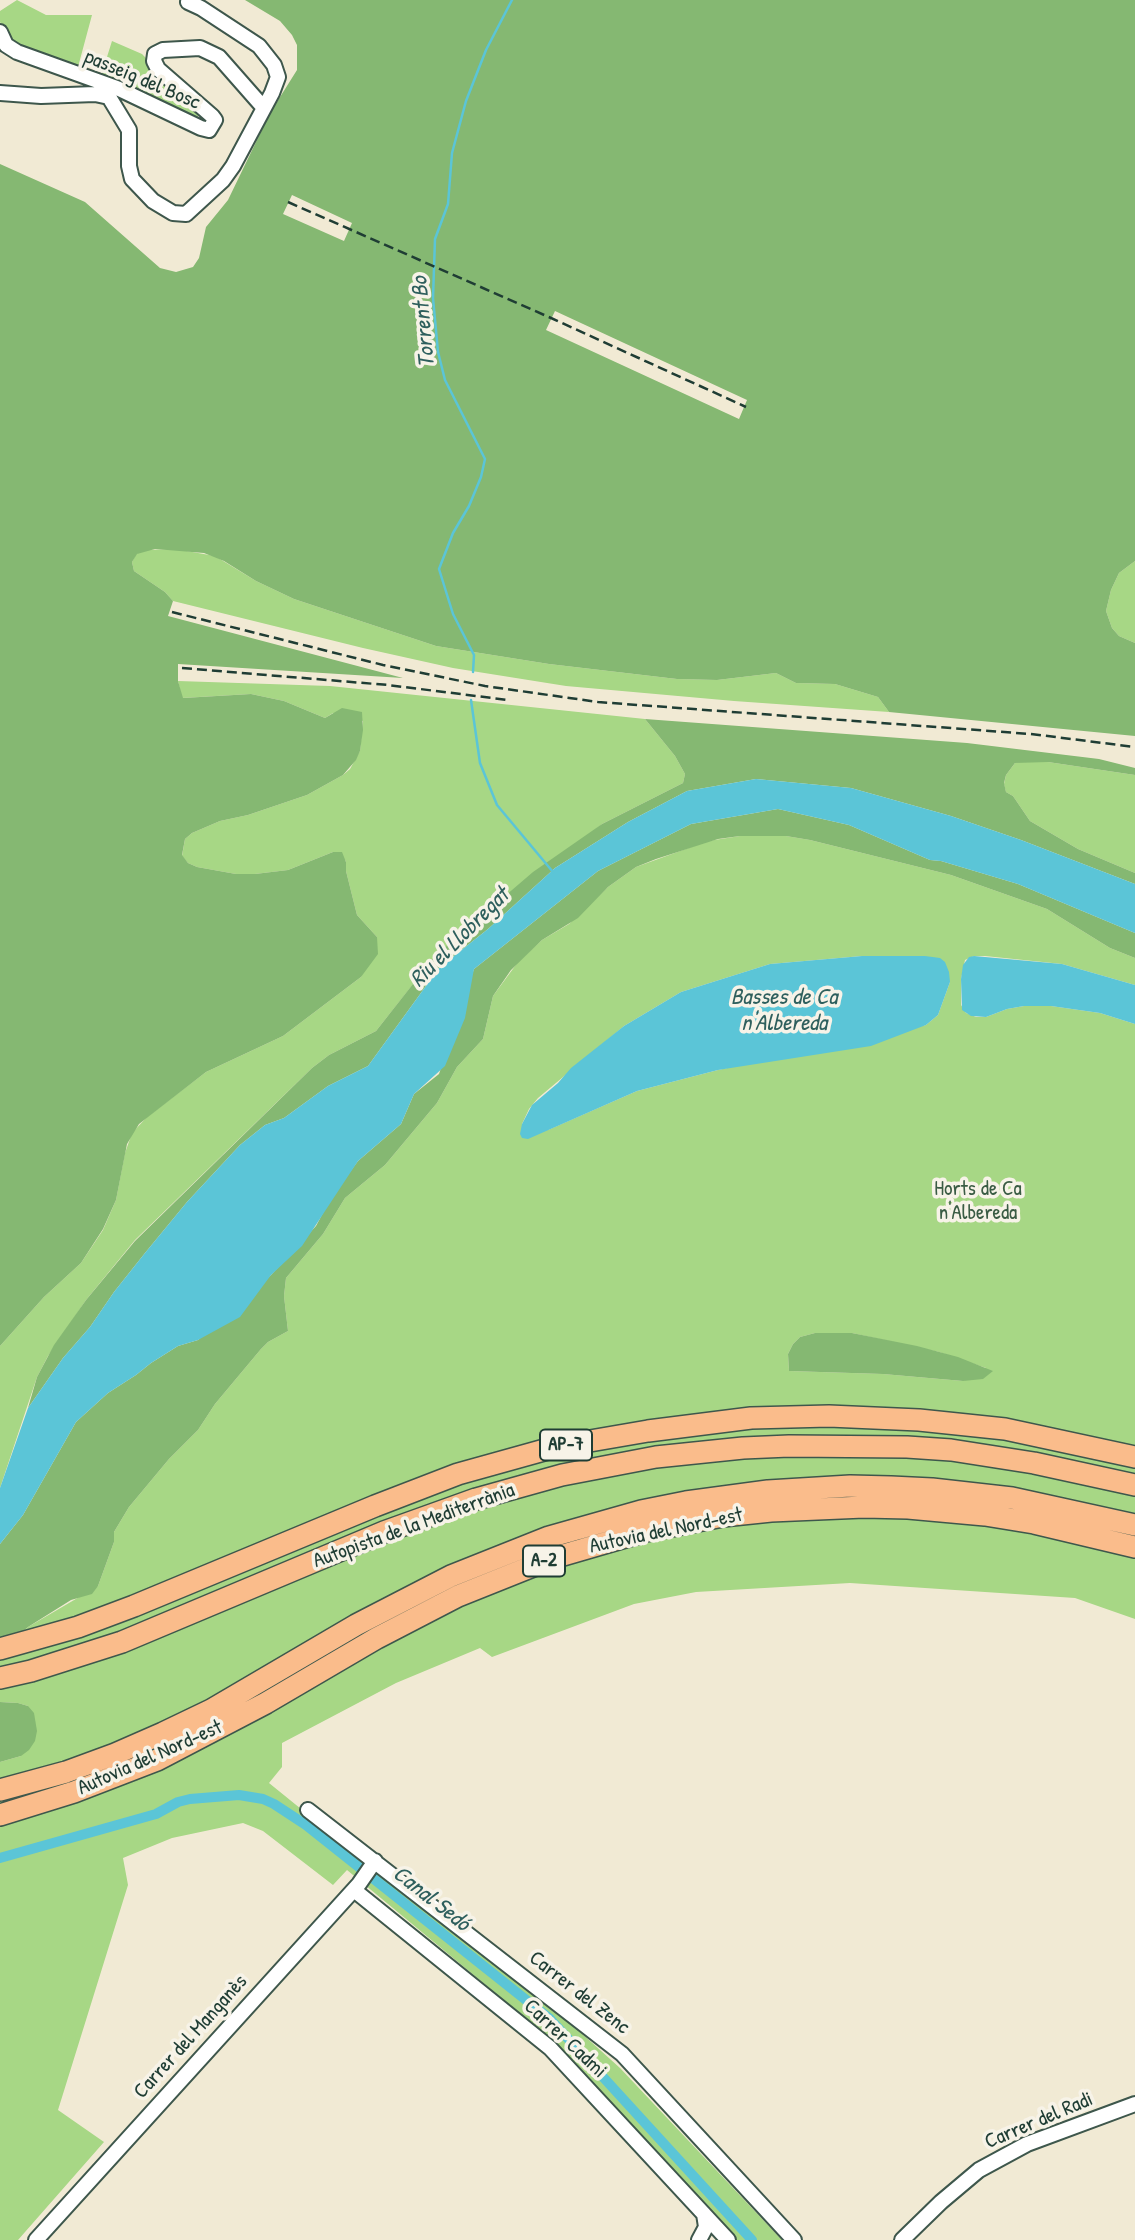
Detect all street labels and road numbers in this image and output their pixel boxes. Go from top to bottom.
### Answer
street label: passeig del Bosc [80,44,204,116]
road number: AP-7 [540,1429,592,1460]
street label: Autopista de la Mediterrània [310,1478,518,1574]
street label: Autovia del Nord-est [587,1503,745,1559]
road number: A-2 [523,1546,565,1576]
street label: Autovia del Nord-est [74,1715,226,1801]
street label: Carrer del Zenc [524,1946,634,2040]
street label: Carrer del Manganès [129,1970,253,2104]
street label: Carrer Cadmi [518,1994,612,2084]
street label: Carrer del Radi [981,2087,1097,2155]

